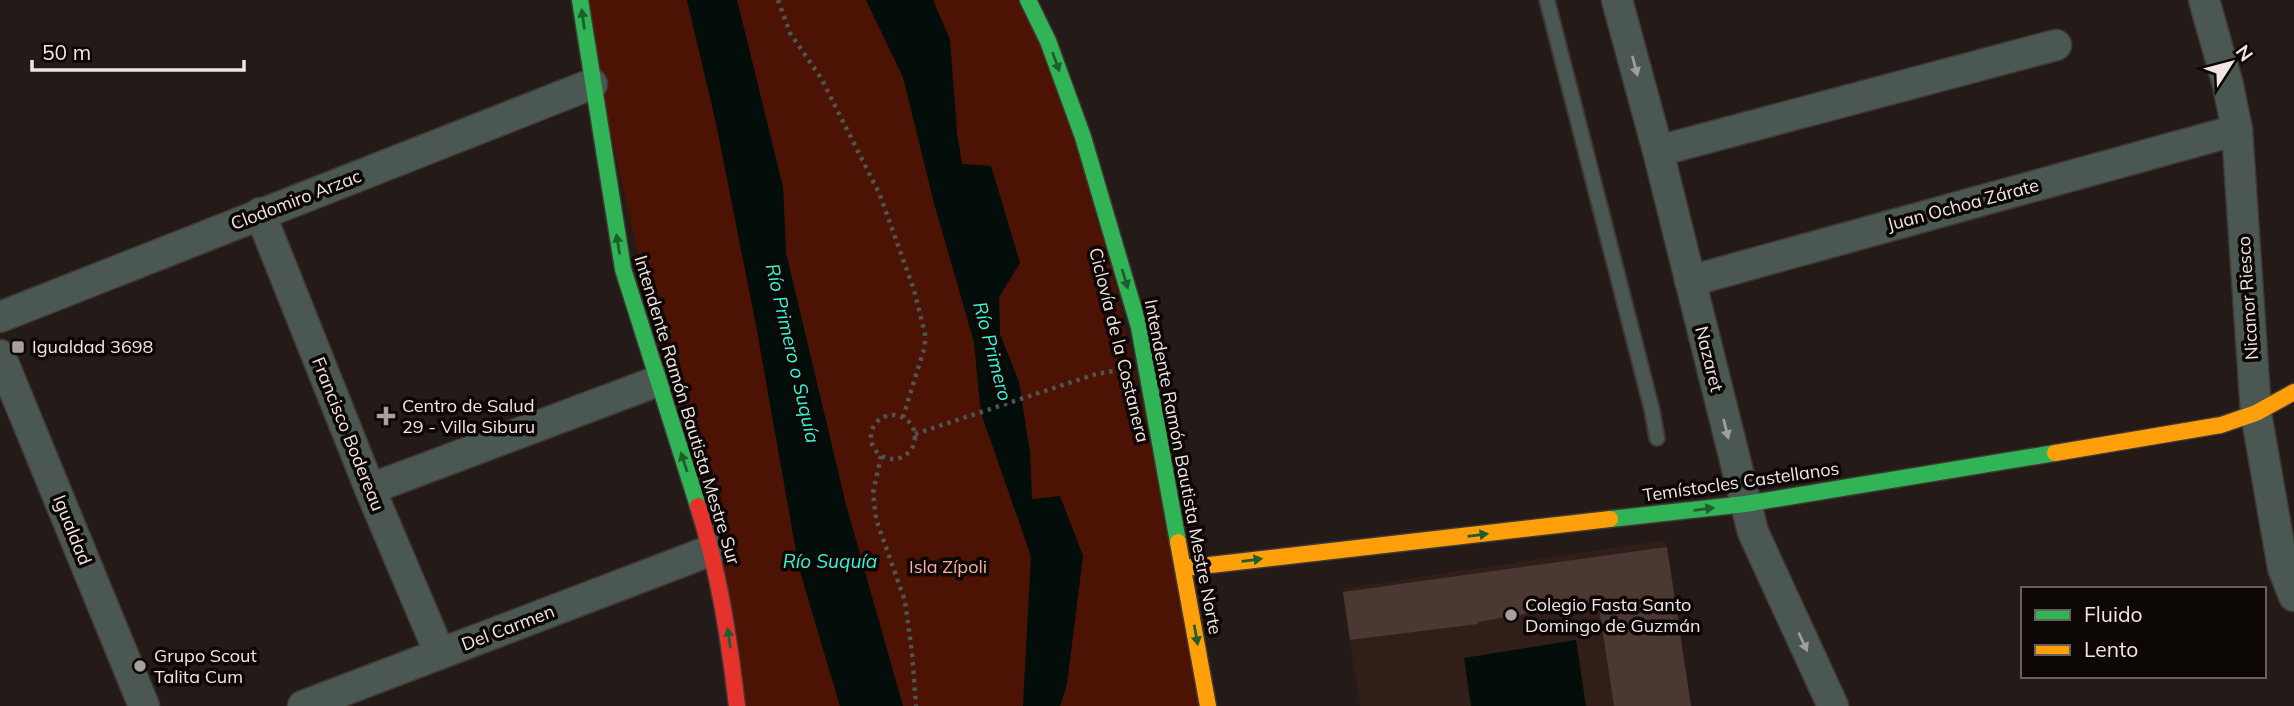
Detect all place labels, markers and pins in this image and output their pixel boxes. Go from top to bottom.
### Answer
place label: Igualdad 3698 [32,335,153,358]
marker: Igualdad 3698 [10,339,26,355]
place label: Centro de Salud 29 - Villa Siburu [402,394,535,438]
marker: Centro de Salud 29 - Villa Siburu [376,406,396,426]
place label: Colegio Fasta Santo Domingo de Guzmán [1525,593,1701,637]
marker: Colegio Fasta Santo Domingo de Guzmán [1503,607,1519,623]
place label: Grupo Scout Talita Cum [154,644,257,688]
marker: Grupo Scout Talita Cum [132,658,148,674]

